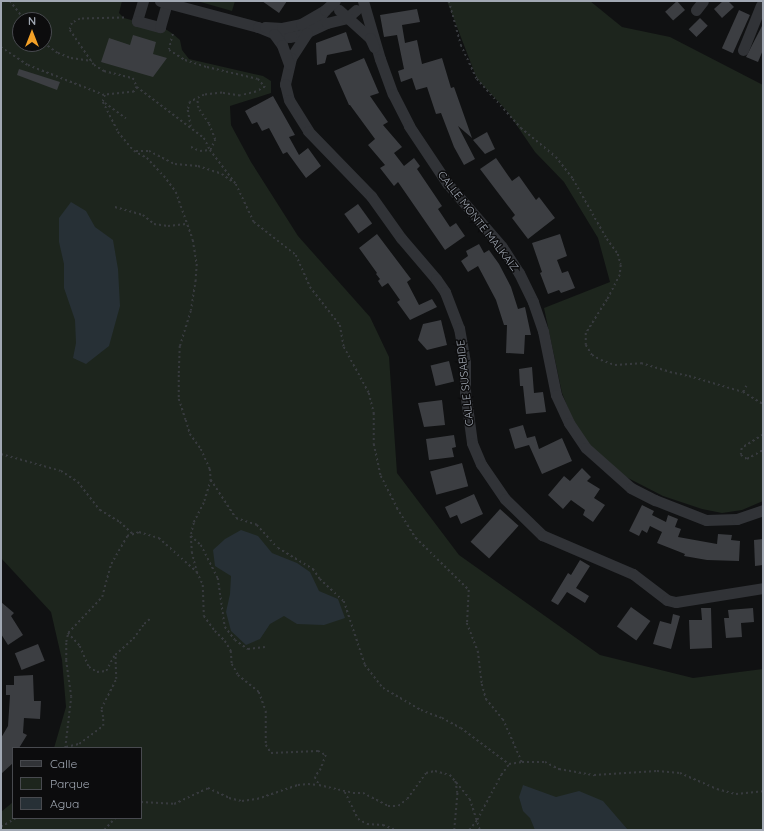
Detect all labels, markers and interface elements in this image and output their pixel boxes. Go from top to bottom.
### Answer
north arrow [12,12,52,52]
text: N [28,14,36,28]
street label: CALLE MONTE MALKAIZ [435,168,521,274]
street label: CALLE SUSABIDE [454,339,476,427]
legend [12,747,142,819]
text: Calle [50,756,77,771]
text: Parque [50,776,90,791]
text: Agua [50,796,79,811]

